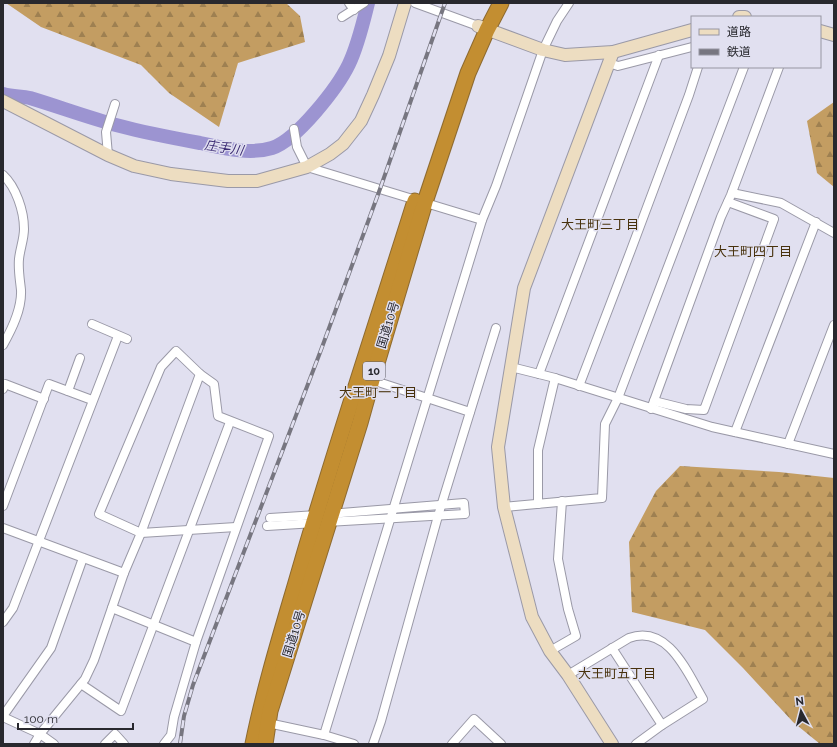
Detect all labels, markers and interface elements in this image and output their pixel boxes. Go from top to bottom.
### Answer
legend [691,16,821,68]
text: 道路 [727,25,751,39]
text: 鉄道 [727,45,751,59]
water label: 庄手川 [203,137,246,158]
district label: 大王町三丁目 [561,217,639,232]
district label: 大王町四丁目 [714,244,792,259]
street label: 国道10号 [374,300,402,350]
road number: 10 [363,362,385,380]
district label: 大王町一丁目 [339,385,417,400]
street label: 国道10号 [280,609,308,659]
district label: 大王町五丁目 [578,666,656,681]
north arrow [781,691,821,731]
text: N [795,695,805,709]
scale bar [18,705,133,731]
text: 100 m [24,712,58,726]

